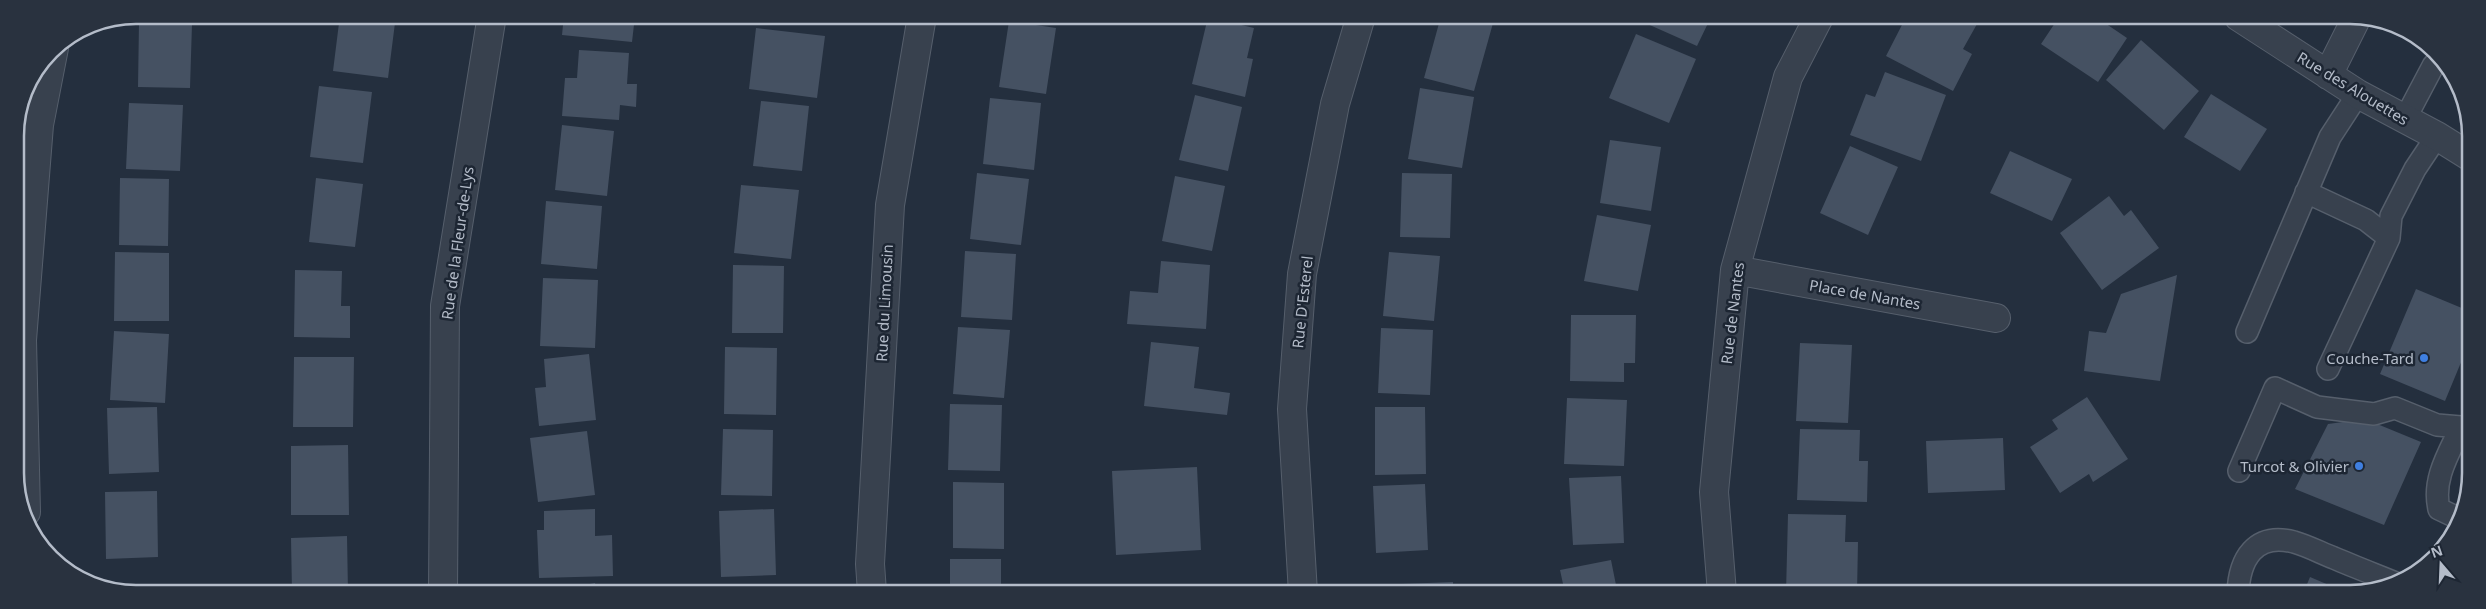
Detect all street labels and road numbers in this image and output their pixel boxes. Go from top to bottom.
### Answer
street label: Rue des Alouettes [2294,47,2412,129]
street label: Rue de la Fleur-de-Lys [436,165,478,321]
street label: Rue du Limousin [871,244,897,362]
street label: Rue D'Esterel [1287,255,1317,349]
street label: Rue de Nantes [1716,261,1748,365]
street label: Place de Nantes [1808,274,1922,314]

